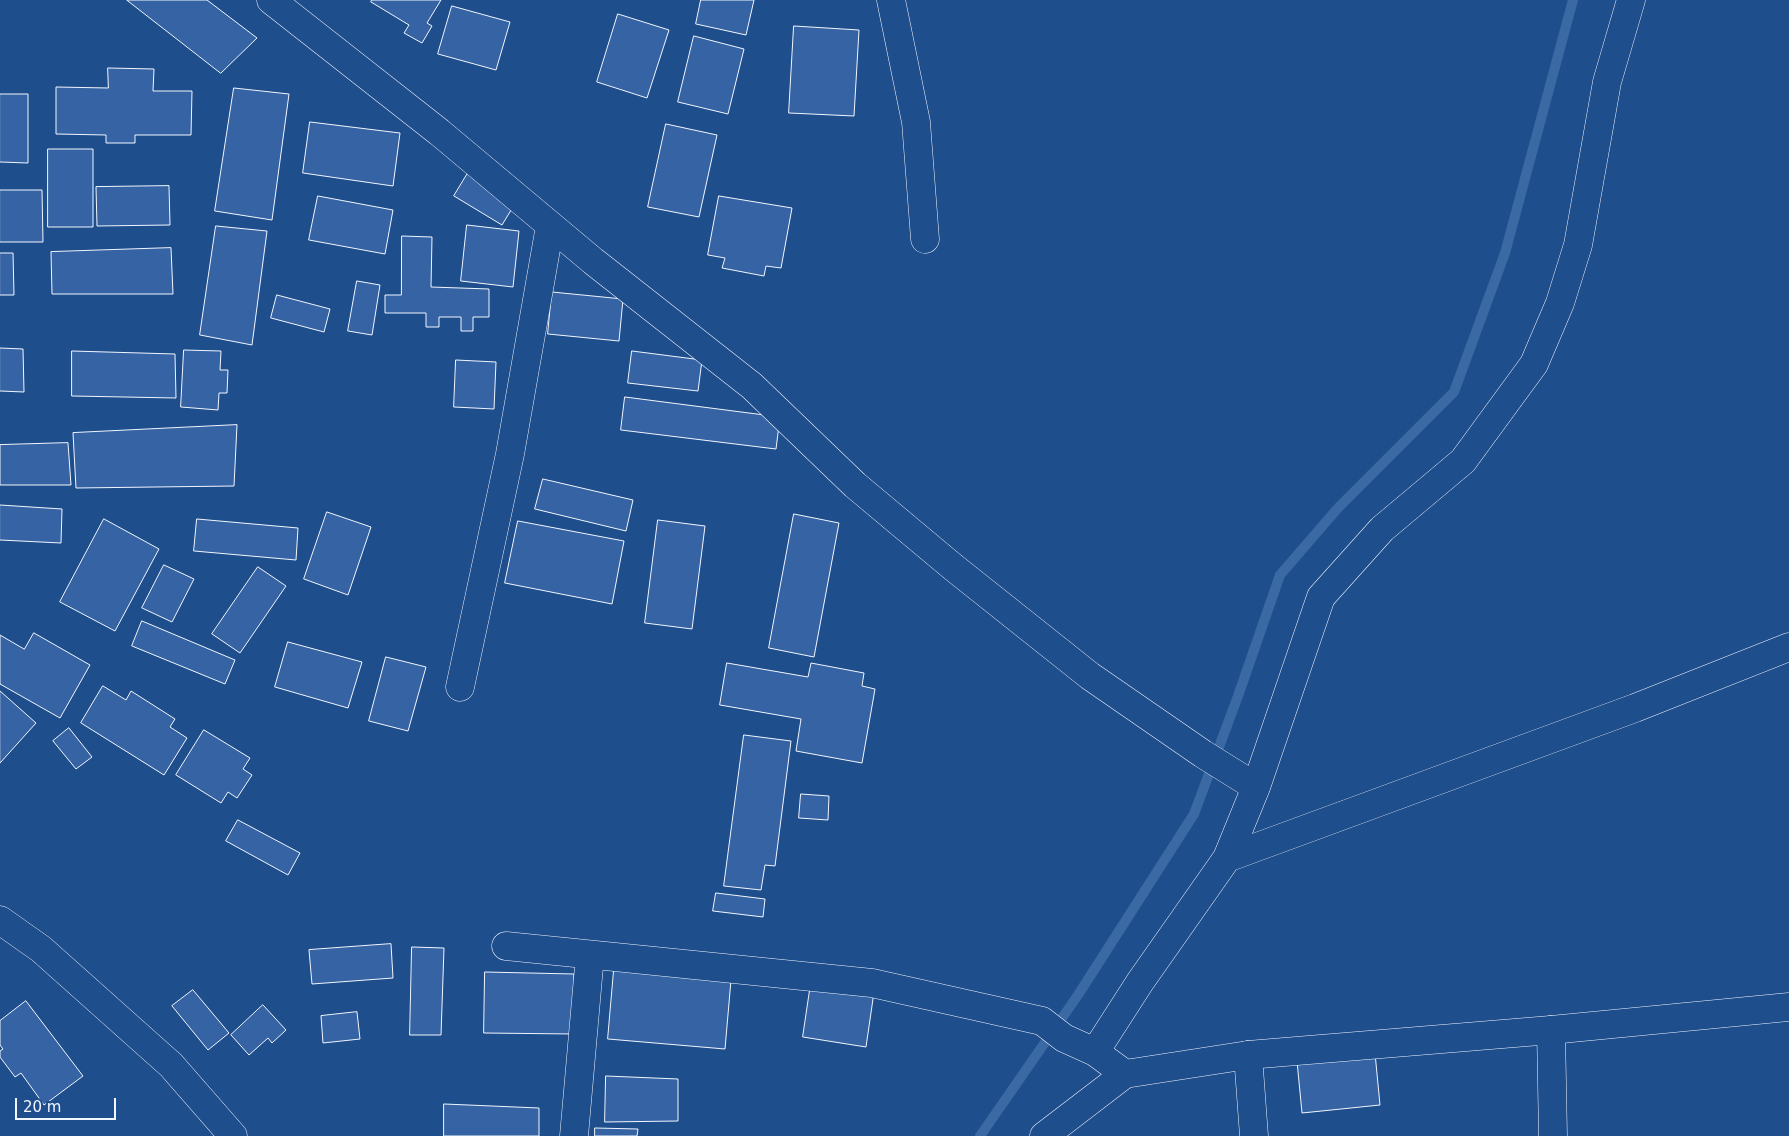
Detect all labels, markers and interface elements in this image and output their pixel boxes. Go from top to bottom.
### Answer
scale bar [18,1088,119,1120]
text: 20 m [23,1098,61,1116]

